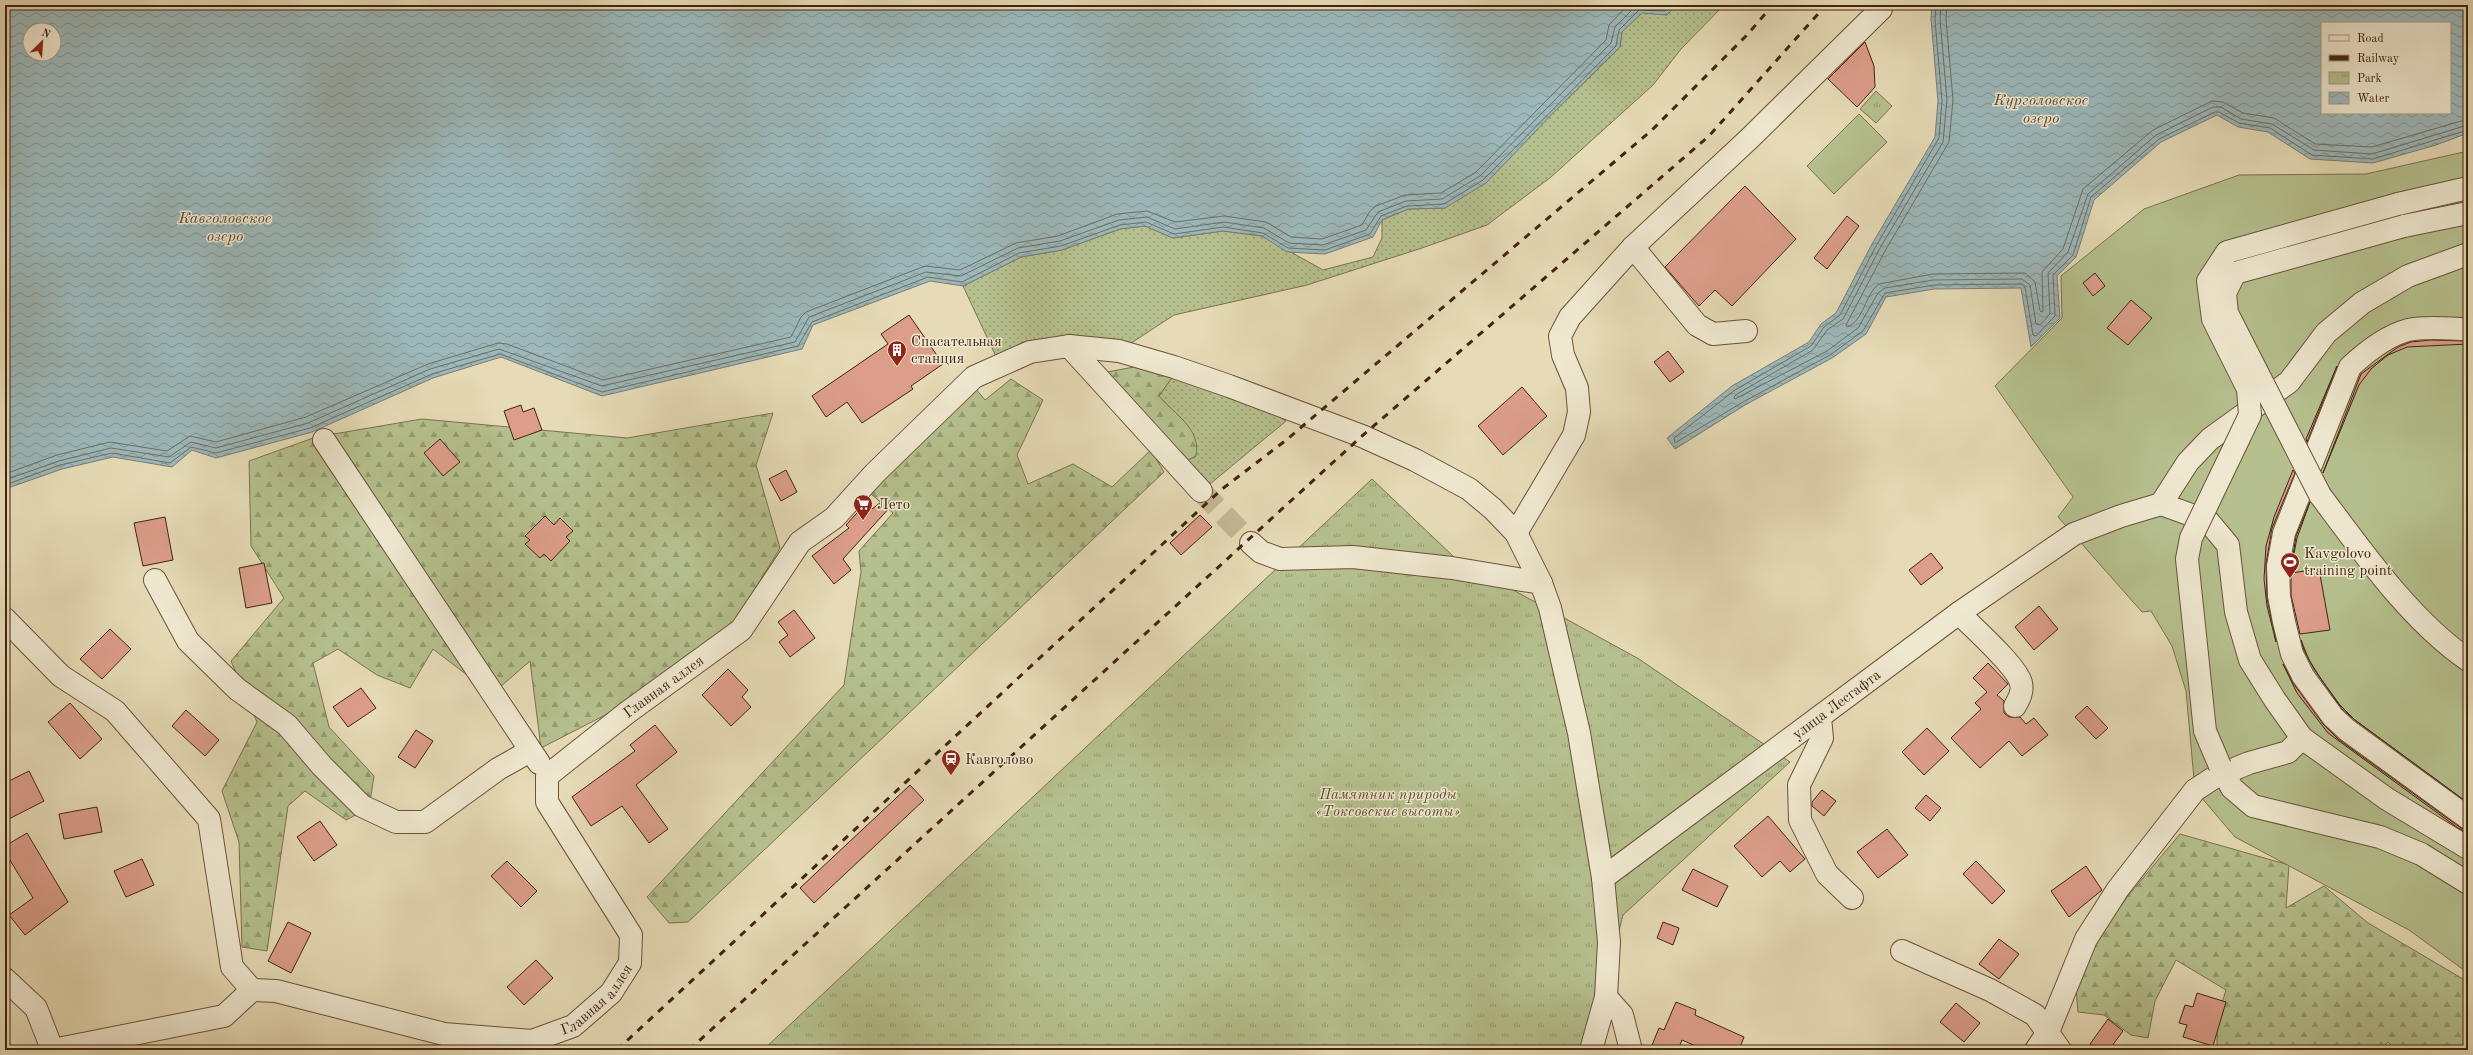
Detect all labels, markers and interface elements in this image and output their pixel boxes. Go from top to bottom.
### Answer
north arrow [22,22,62,62]
legend [2321,22,2451,114]
text: N [39,28,52,41]
text: Road [2357,33,2384,45]
text: Railway [2357,53,2400,65]
text: Park [2357,73,2382,85]
water label: Курголовское озеро [1993,93,2089,127]
text: Water [2357,93,2390,105]
water label: Кавголовское озеро [178,211,272,245]
place label: Спасательная станция [911,335,1002,367]
building icon: Спасательная станция [886,339,908,367]
supermarket icon: Лето [852,493,874,521]
place label: Лето [877,498,910,513]
place label: Kavgolovo training point [2304,547,2392,579]
sports icon: Kavgolovo training point [2279,551,2301,579]
street label: Главная аллея [621,653,707,722]
street label: улица Лесгафта [1790,668,1885,743]
station icon: Кавголово [940,748,962,776]
place label: Кавголово [965,753,1033,768]
park label: Памятник природы «Токсовские высоты» [1316,788,1460,820]
street label: Главная аллея [559,962,636,1039]

